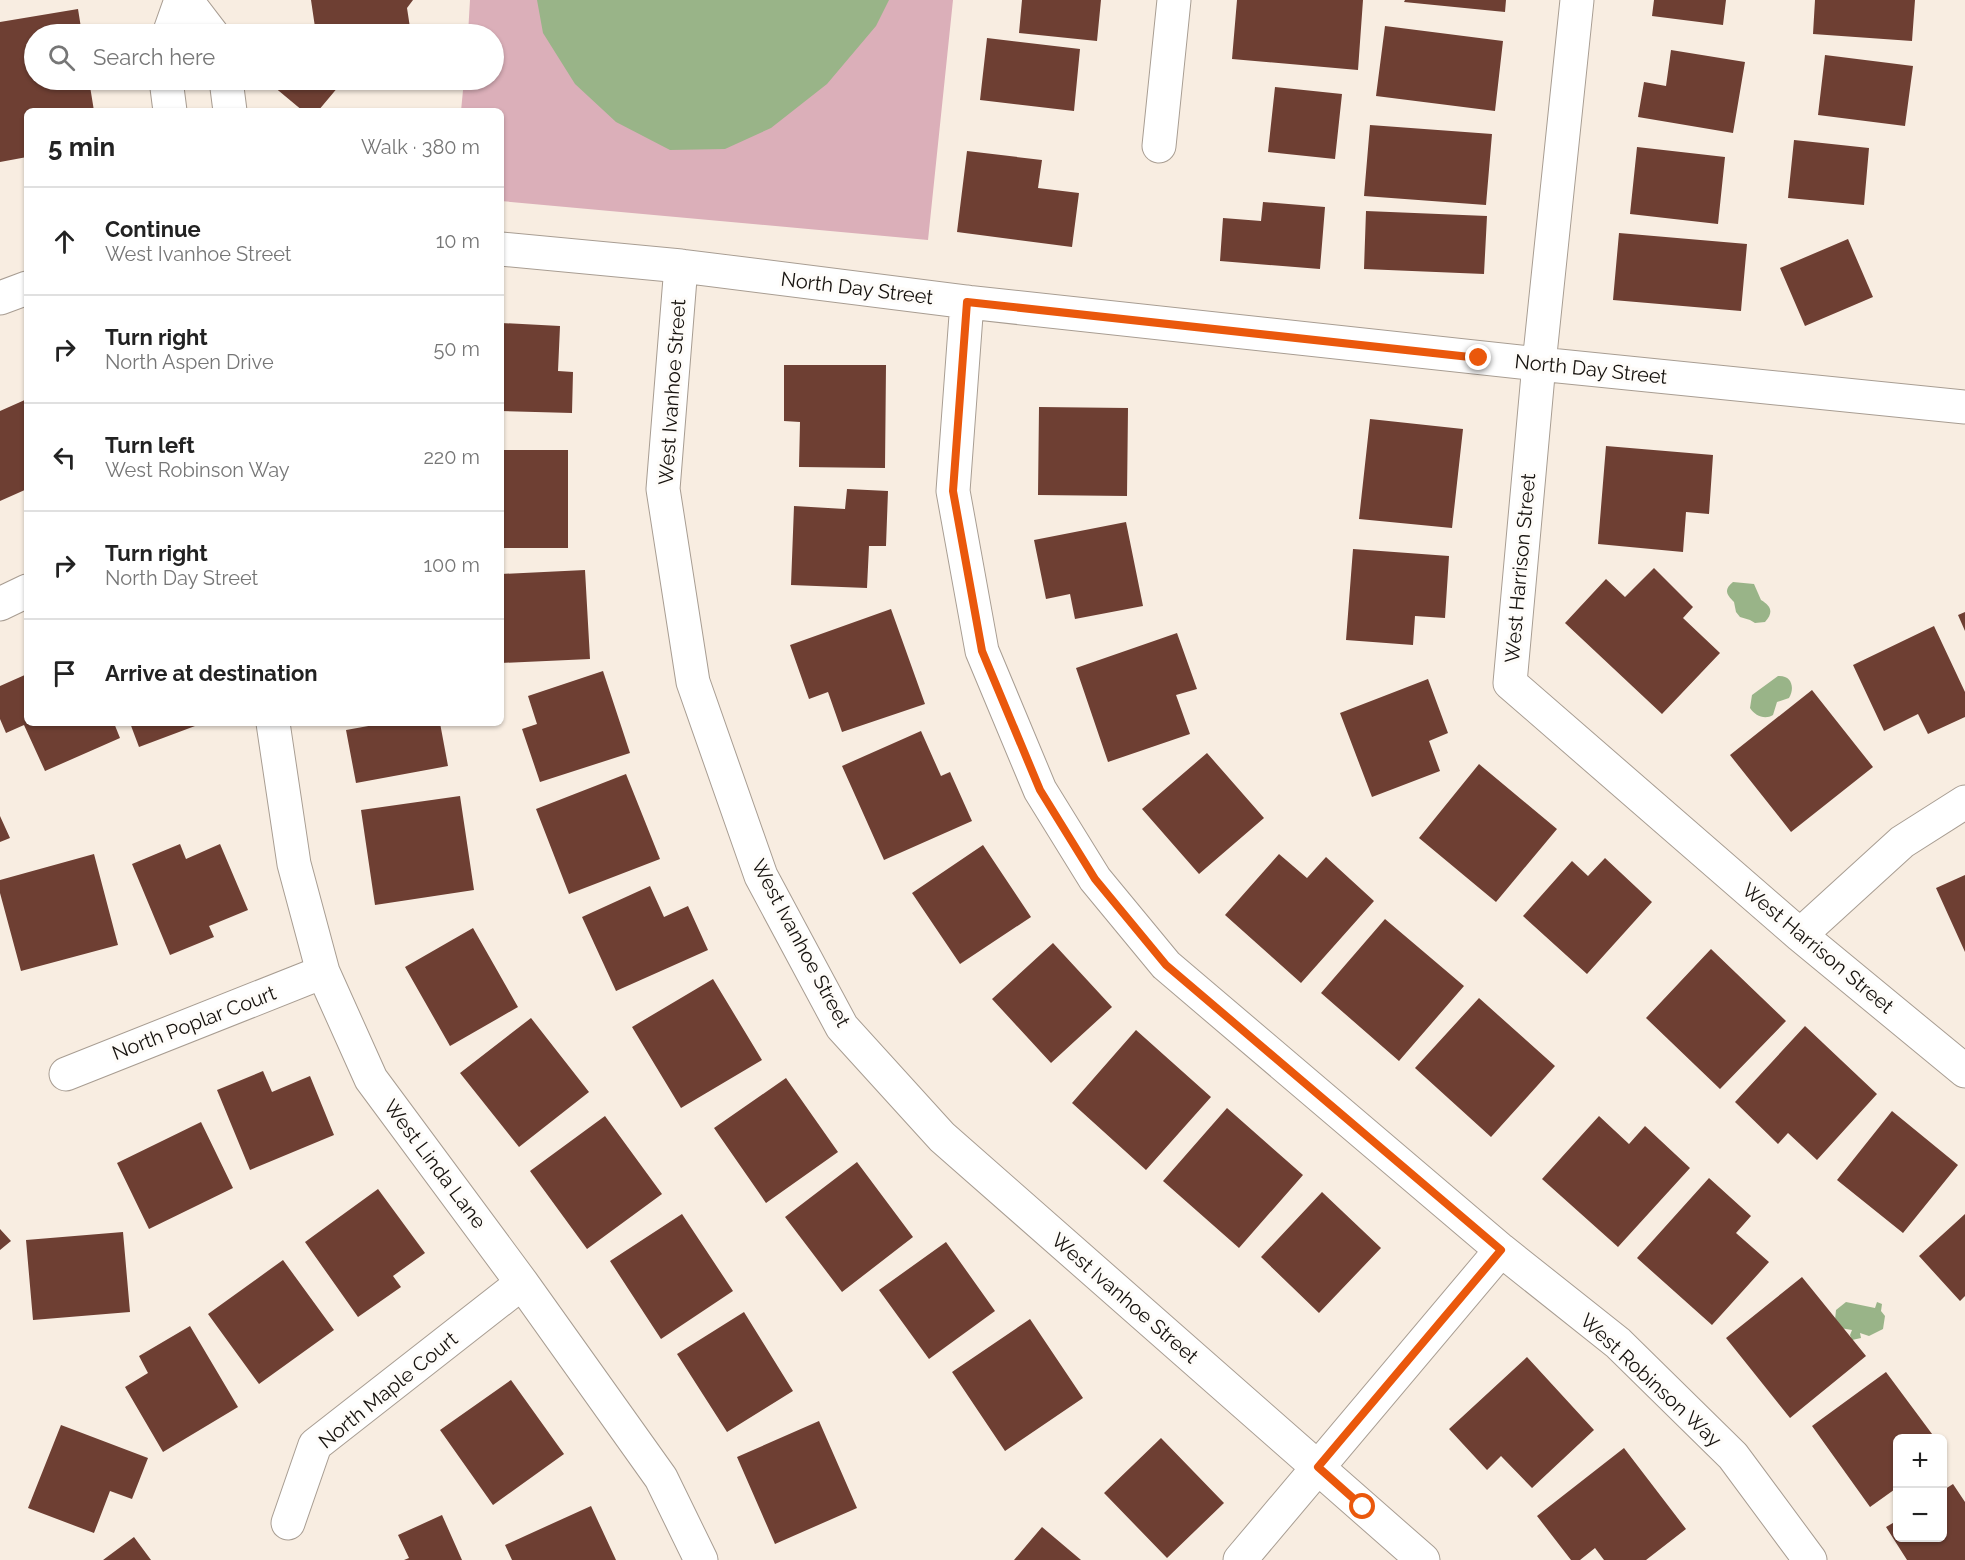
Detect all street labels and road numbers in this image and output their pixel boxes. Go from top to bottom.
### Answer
street label: North Day Street [779,267,935,309]
street label: West Ivanhoe Street [654,298,690,486]
street label: North Day Street [1514,349,1669,389]
street label: West Harrison Street [1500,472,1540,664]
street label: West Ivanhoe Street [747,855,856,1031]
street label: West Harrison Street [1737,878,1899,1019]
street label: North Poplar Court [109,981,279,1065]
street label: West Linda Lane [379,1095,491,1233]
street label: West Ivanhoe Street [1047,1228,1203,1368]
street label: West Robinson Way [1575,1308,1727,1452]
street label: North Maple Court [314,1326,463,1453]

